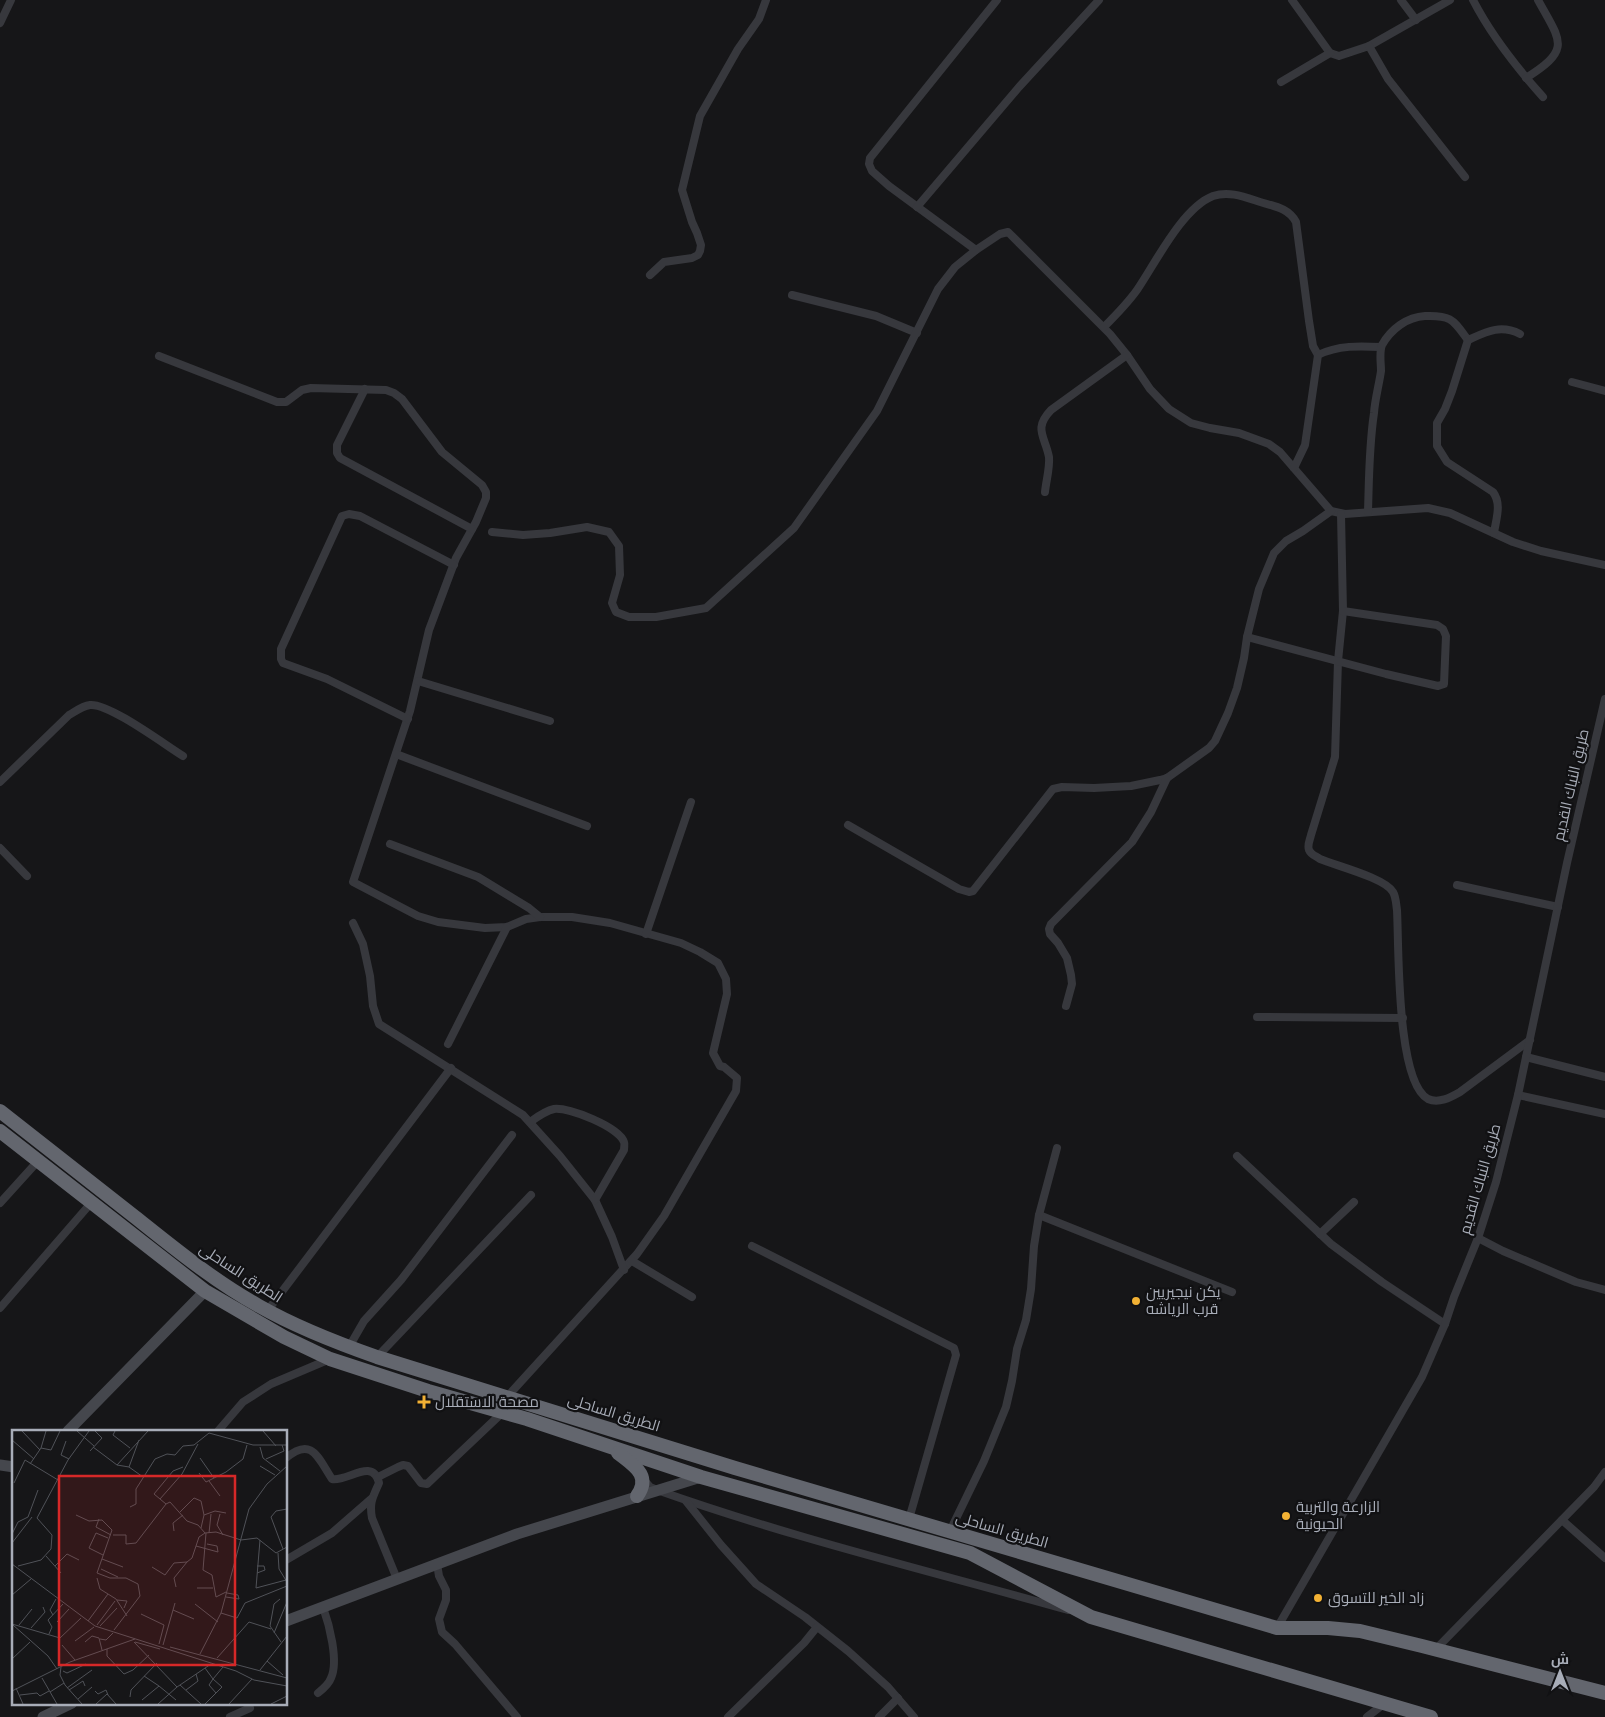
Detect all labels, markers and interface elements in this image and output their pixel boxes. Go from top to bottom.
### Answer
street label: طريق النباك القديم [1549,727,1594,843]
street label: طريق النباك القديم [1456,1122,1505,1237]
street label: الطريق الساحلى [195,1239,286,1307]
place label: يكن نيجيريين قرب الرياشه [1146,1283,1220,1318]
marker: يكن نيجيريين قرب الرياشه [1130,1295,1142,1307]
street label: الطريق الساحلى [565,1390,662,1437]
place label: مصحة الاستقلال [435,1393,539,1411]
marker: مصحة الاستقلال [417,1395,431,1409]
inset map [12,1430,288,1704]
place label: الزارعة والتربية الحيونية [1296,1498,1380,1533]
street label: الطريق الساحلى [953,1508,1050,1553]
marker: الزارعة والتربية الحيونية [1280,1510,1292,1522]
place label: زاد الخير للتسوق [1328,1589,1424,1608]
marker: زاد الخير للتسوق [1312,1592,1324,1604]
north arrow [1535,1647,1585,1697]
text: ش [1551,1651,1569,1668]

